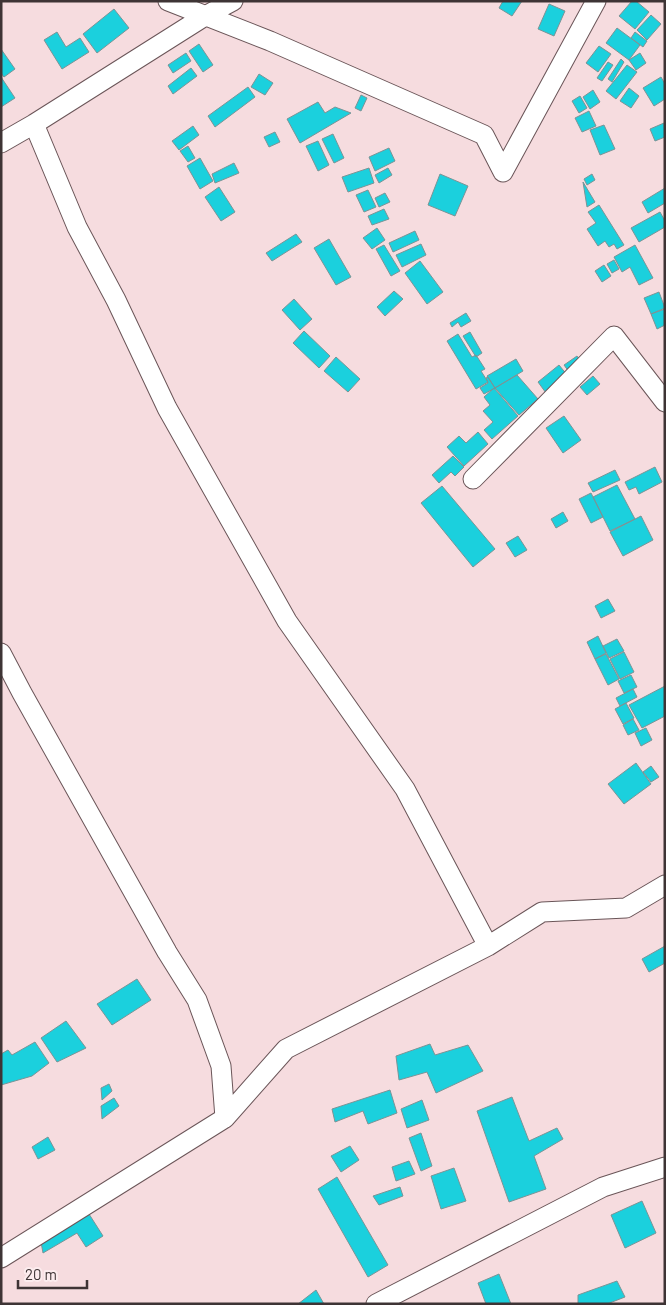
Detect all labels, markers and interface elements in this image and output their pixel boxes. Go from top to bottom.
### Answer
scale bar [18,1258,86,1290]
text: 20 m [25,1265,57,1283]

